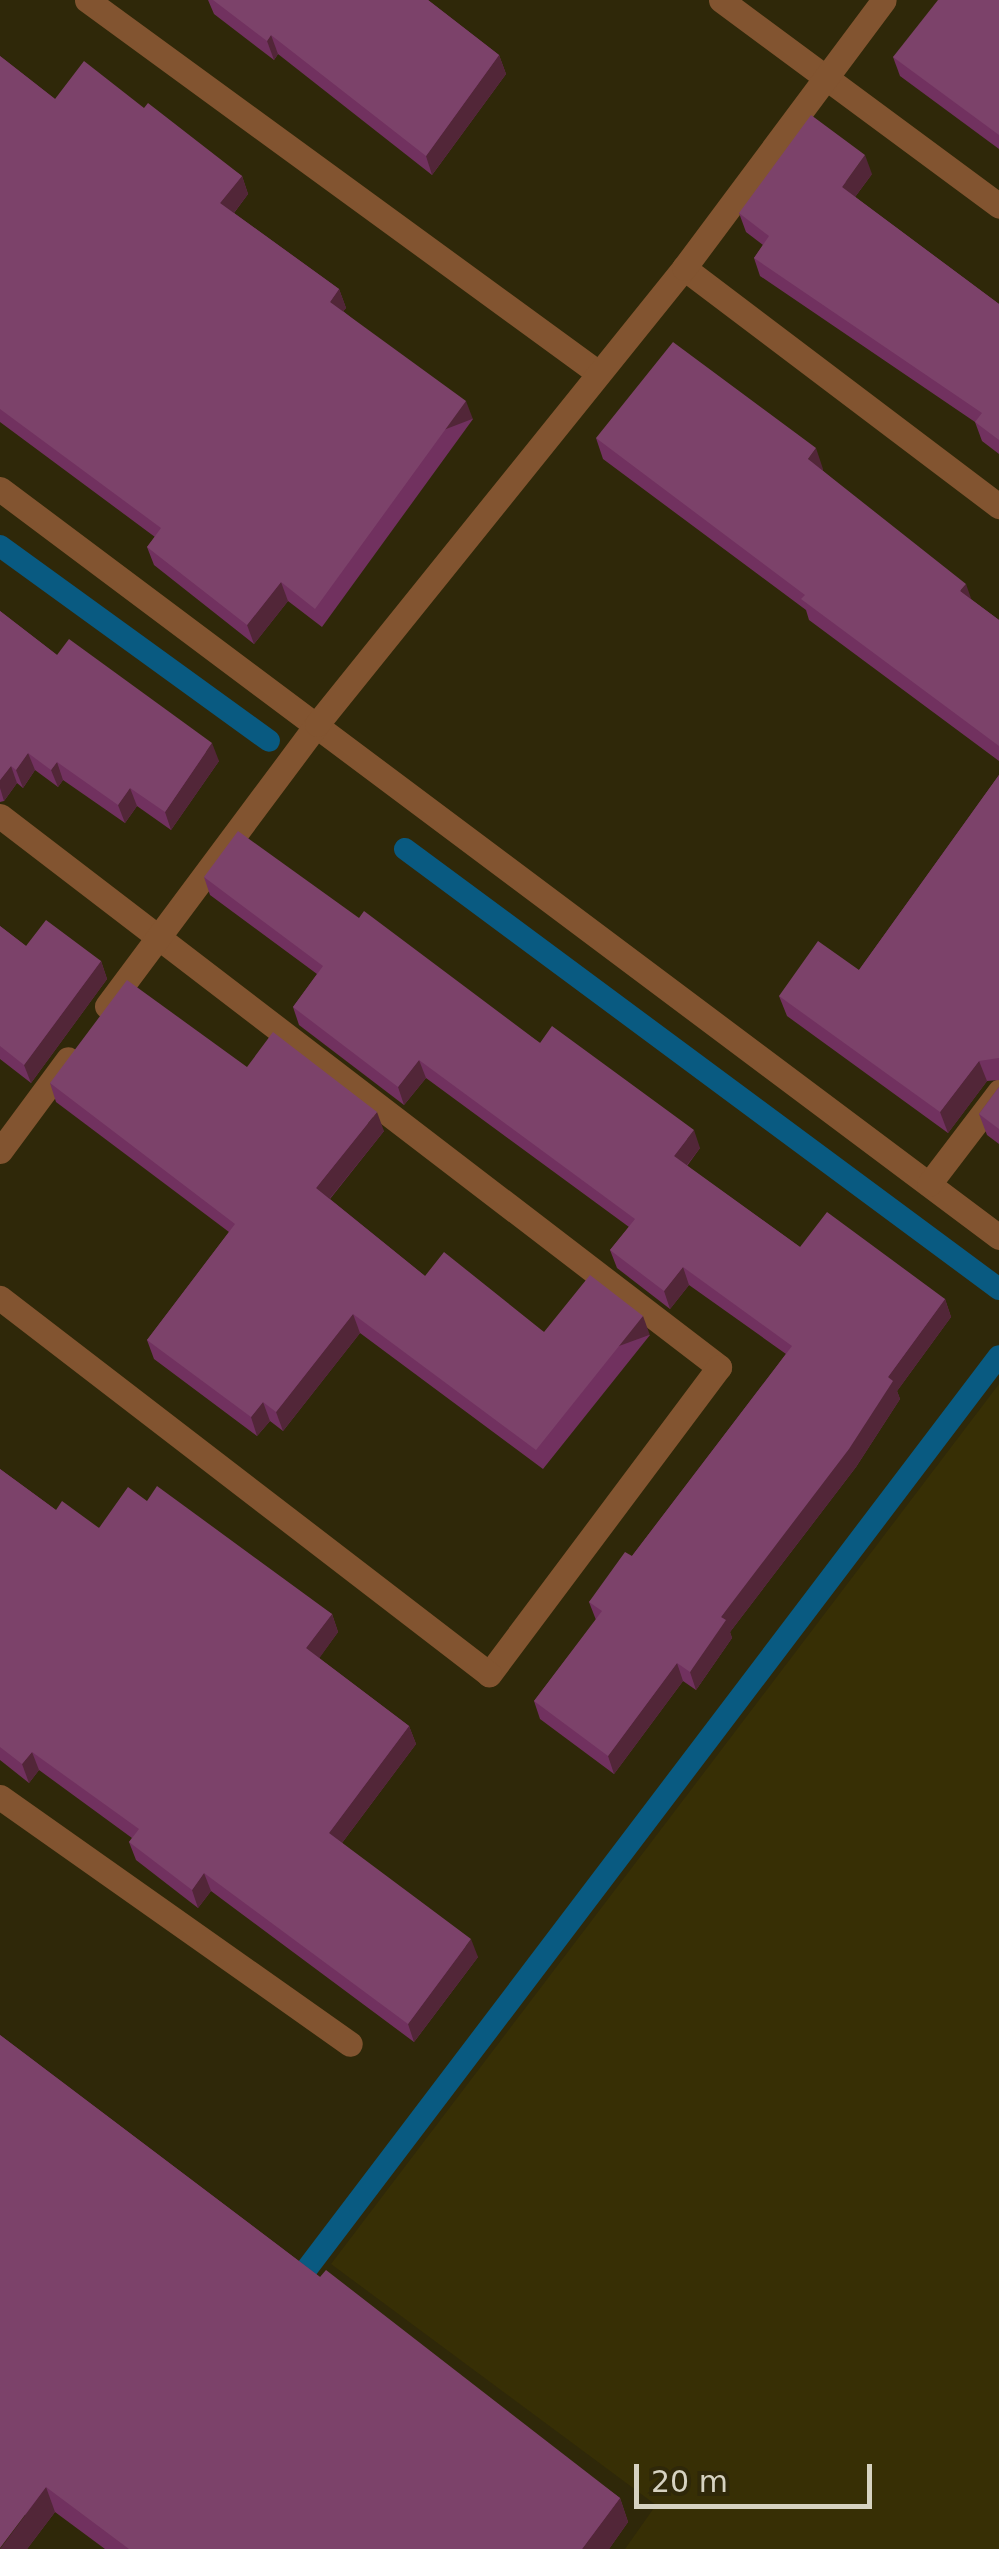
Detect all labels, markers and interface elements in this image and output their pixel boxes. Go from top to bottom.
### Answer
scale bar [639,2444,876,2506]
text: 20 m [651,2464,728,2499]

